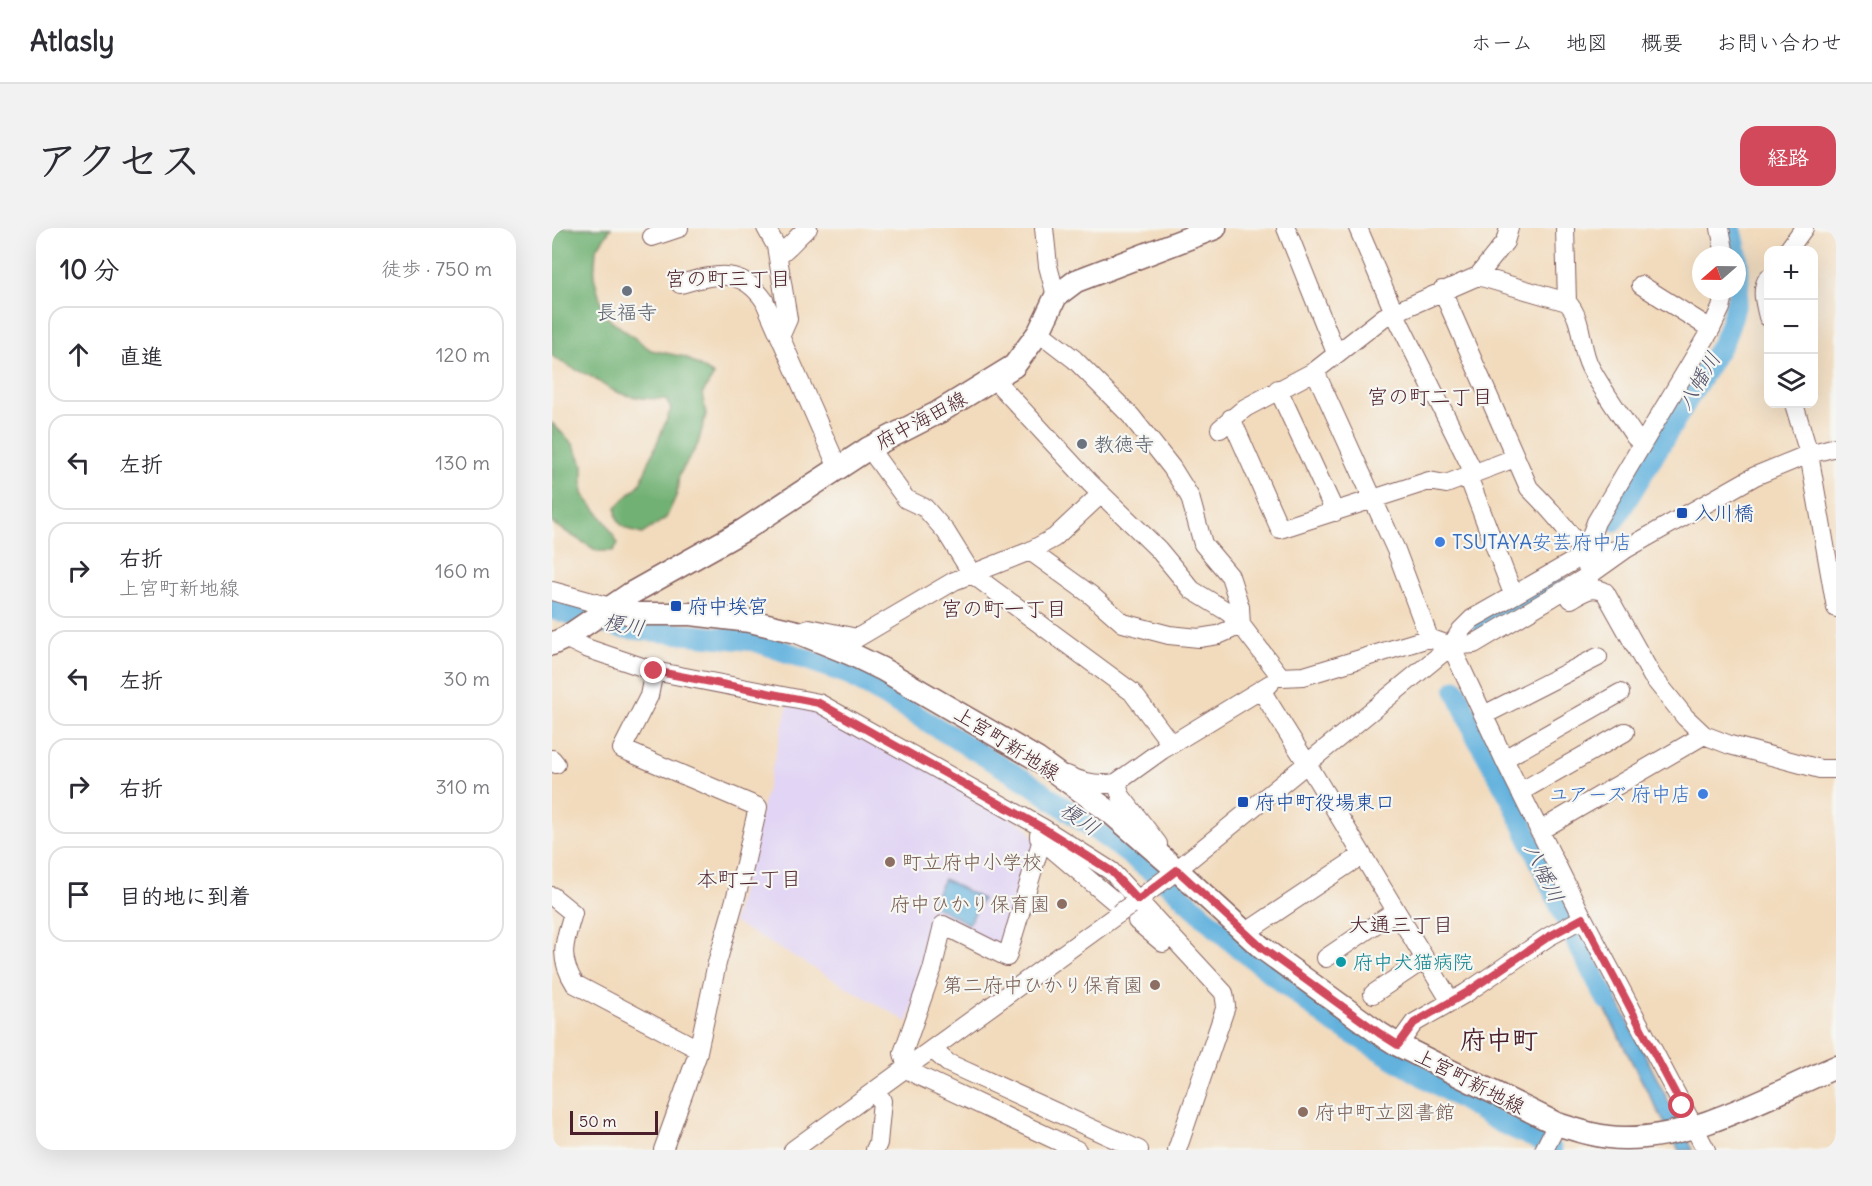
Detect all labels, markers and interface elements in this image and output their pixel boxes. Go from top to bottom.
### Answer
text: Atlasly [30,23,114,59]
text: ホーム [1471,29,1533,56]
text: 地図 [1566,29,1608,56]
text: 概要 [1641,29,1683,56]
text: お問い合わせ [1716,29,1842,56]
button: 経路 [1740,126,1836,186]
text: アクセス [36,134,201,186]
north arrow [1692,246,1746,300]
map controls [1764,246,1818,408]
button: + [1764,246,1818,300]
text: 10 分 [60,253,120,286]
text: 徒歩 · 750 m [381,256,492,281]
district label: 宮の町三丁目 [665,265,791,292]
marker: 長福寺 [620,284,634,298]
place label: 長福寺 [597,299,657,324]
button: − [1764,300,1818,354]
icon: ahead [62,338,95,371]
text: 直進 [119,342,163,370]
text: 120 m [436,342,490,367]
water label: 八幡川 [1671,347,1726,415]
button: layers [1764,354,1818,408]
district label: 宮の町二丁目 [1367,383,1493,410]
street label: 府中海田線 [871,385,971,454]
place label: 教徳寺 [1094,431,1154,456]
marker: 教徳寺 [1075,437,1089,451]
icon: left [62,446,95,479]
text: 左折 [119,450,163,478]
text: 130 m [435,450,490,475]
place label: 入川橋 [1694,500,1754,525]
marker: 入川橋 [1675,506,1689,520]
place label: TSUTAYA安芸府中店 [1452,529,1632,554]
marker: TSUTAYA安芸府中店 [1433,535,1447,549]
text: 右折 [119,544,163,572]
icon: right [62,554,95,587]
text: 160 m [435,558,490,583]
text: 上宮町新地線 [119,575,239,600]
place label: 府中埃宮 [688,593,768,618]
district label: 宮の町一丁目 [941,595,1067,622]
marker: 府中埃宮 [669,599,683,613]
water label: 榎川 [601,608,647,641]
route end [640,657,666,683]
icon: left [62,662,95,695]
text: 左折 [119,666,163,694]
text: 30 m [443,666,490,691]
street label: 上宮町新地線 [950,700,1065,785]
icon: right [62,770,95,803]
text: 右折 [119,774,163,802]
text: 310 m [435,774,490,799]
place label: ユアーズ 府中店 [1549,781,1691,806]
marker: ユアーズ 府中店 [1696,787,1710,801]
place label: 府中町役場東口 [1255,789,1395,814]
water label: 榎川 [1055,795,1105,842]
marker: 府中町役場東口 [1236,795,1250,809]
water label: 八幡川 [1519,839,1570,907]
place label: 町立府中小学校 [902,849,1042,874]
marker: 町立府中小学校 [883,855,897,869]
district label: 本町二丁目 [697,865,802,892]
icon: arrive [62,878,95,911]
text: 目的地に到着 [119,882,251,910]
place label: 府中ひかり保育園 [890,891,1050,916]
marker: 府中ひかり保育園 [1055,897,1069,911]
district label: 大通三丁目 [1349,911,1454,938]
place label: 府中犬猫病院 [1353,949,1473,974]
marker: 府中犬猫病院 [1334,955,1348,969]
place label: 第二府中ひかり保育園 [943,972,1143,997]
marker: 第二府中ひかり保育園 [1148,978,1162,992]
district label: 府中町 [1460,1023,1538,1056]
street label: 上宮町新地線 [1411,1042,1529,1119]
route start [1668,1092,1694,1118]
place label: 府中町立図書館 [1315,1099,1455,1124]
marker: 府中町立図書館 [1296,1105,1310,1119]
scale bar [570,1108,658,1136]
text: 50 m [579,1111,617,1131]

